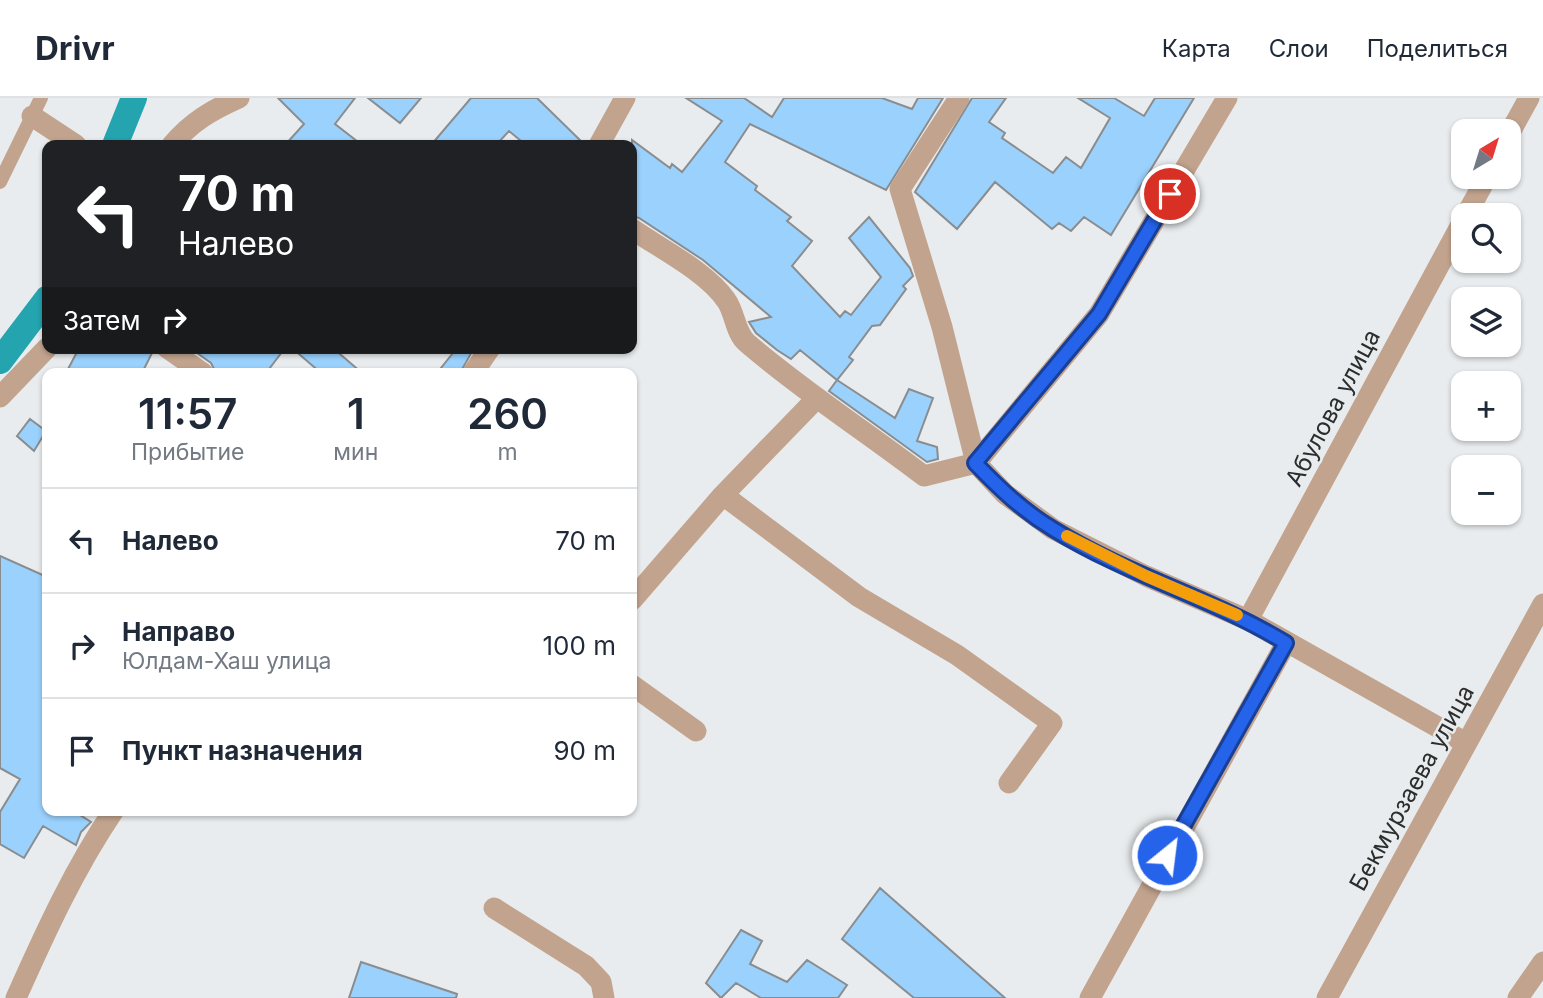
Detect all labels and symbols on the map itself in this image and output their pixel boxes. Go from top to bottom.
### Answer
north arrow [1451,119,1521,189]
pin [1140,164,1200,224]
street label: Абулова улица [1279,324,1386,491]
street label: Бекмурзаева улица [1343,680,1480,896]
position arrow [1130,818,1204,892]

